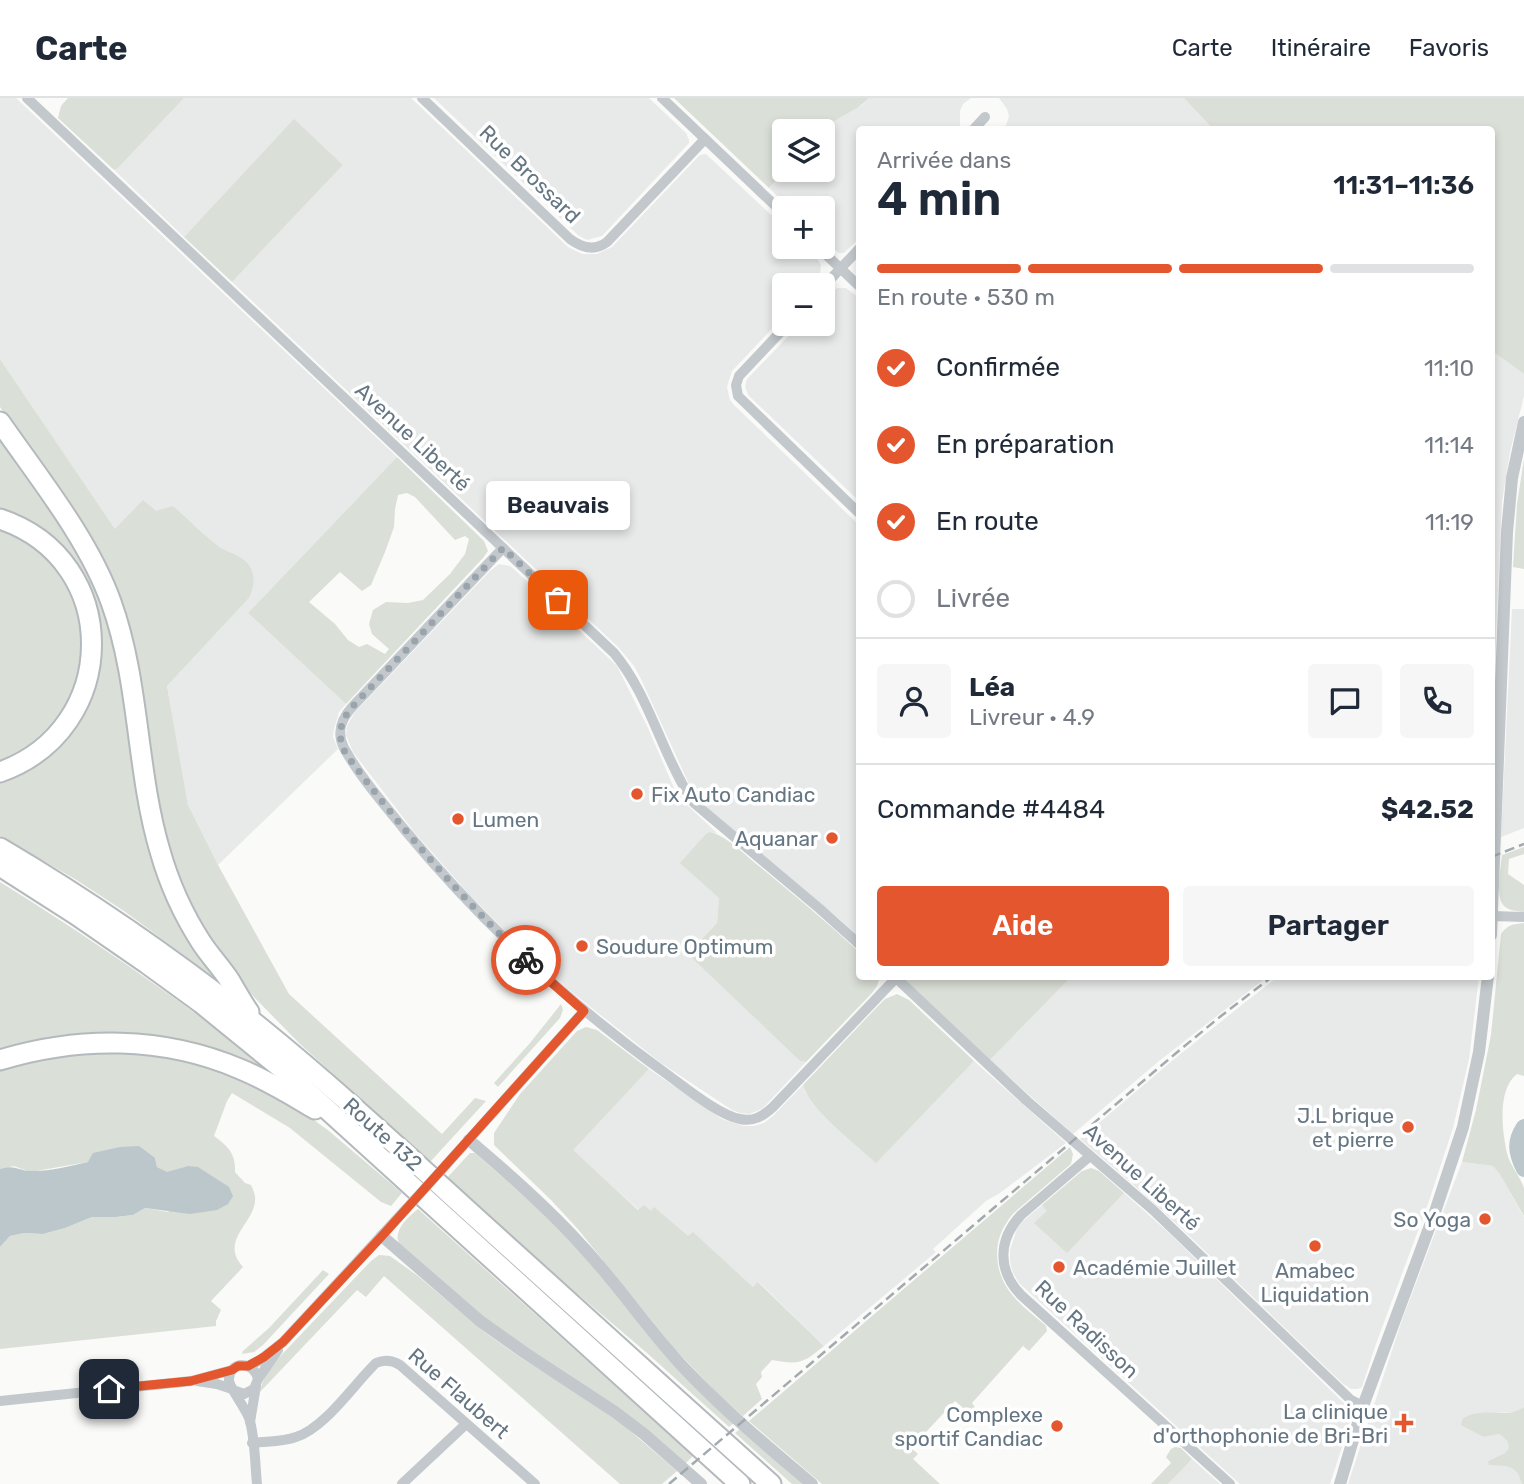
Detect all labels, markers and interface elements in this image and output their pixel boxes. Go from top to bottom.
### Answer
text: Carte [35,29,128,68]
text: Carte [1172,34,1233,62]
text: Itinéraire [1271,34,1371,62]
text: Favoris [1409,34,1489,62]
map controls [772,119,835,336]
button: layers [772,119,835,182]
street label: Rue Brossard [474,120,586,228]
text: Arrivée dans [877,146,1011,174]
text: 11:31–11:36 [1333,170,1474,201]
text: 4 min [877,172,1001,227]
button: + [772,196,835,259]
button: − [772,273,835,336]
text: En route · 530 m [877,283,1055,311]
icon: check [877,349,915,387]
text: Confirmée [936,352,1060,383]
text: 11:10 [1424,354,1474,382]
street label: Avenue Liberté [350,377,476,497]
icon: check [877,426,915,464]
text: En préparation [936,429,1114,460]
text: 11:14 [1424,431,1474,459]
callout: Beauvais [486,481,630,530]
text: Beauvais [507,491,609,519]
icon: check [877,503,915,541]
text: En route [936,506,1039,537]
text: 11:19 [1425,508,1474,536]
pin [528,570,588,630]
icon: bag [539,581,577,619]
text: Livrée [936,583,1010,614]
button: person [877,664,951,738]
button: chat [1308,664,1382,738]
button: phone [1400,664,1474,738]
text: Léa [969,672,1015,703]
text: Livreur · 4.9 [969,703,1095,731]
place label: Fix Auto Candiac [651,782,815,807]
marker: Fix Auto Candiac [629,786,645,802]
text: Commande #4484 [877,794,1105,825]
text: $42.52 [1381,794,1474,825]
place label: Lumen [472,807,539,832]
marker: Lumen [450,811,466,827]
place label: Aquanar [735,826,818,851]
marker: Aquanar [824,830,840,846]
button: Aide [877,886,1169,966]
button: Partager [1183,886,1474,966]
courier [491,925,561,995]
place label: Soudure Optimum [596,934,773,959]
marker: Soudure Optimum [574,938,590,954]
icon: bike [507,941,545,979]
street label: Route 132 [338,1092,428,1176]
place label: J.L brique et pierre [1297,1103,1394,1152]
street label: Avenue Liberté [1079,1118,1205,1236]
marker: J.L brique et pierre [1400,1119,1416,1135]
place label: So Yoga [1393,1207,1471,1232]
marker: So Yoga [1477,1211,1493,1227]
marker: Amabec Liquidation [1307,1238,1323,1254]
place label: Académie Juillet [1073,1255,1236,1280]
place label: Amabec Liquidation [1260,1258,1370,1307]
marker: Académie Juillet [1051,1259,1067,1275]
street label: Rue Radisson [1030,1275,1144,1383]
street label: Rue Flaubert [403,1342,515,1444]
pin [79,1359,139,1419]
icon: home [90,1370,128,1408]
place label: La clinique d'orthophonie de Bri-Bri [1153,1399,1388,1448]
place label: Complexe sportif Candiac [895,1402,1043,1451]
marker: La clinique d'orthophonie de Bri-Bri [1394,1413,1414,1433]
marker: Complexe sportif Candiac [1049,1418,1065,1434]

